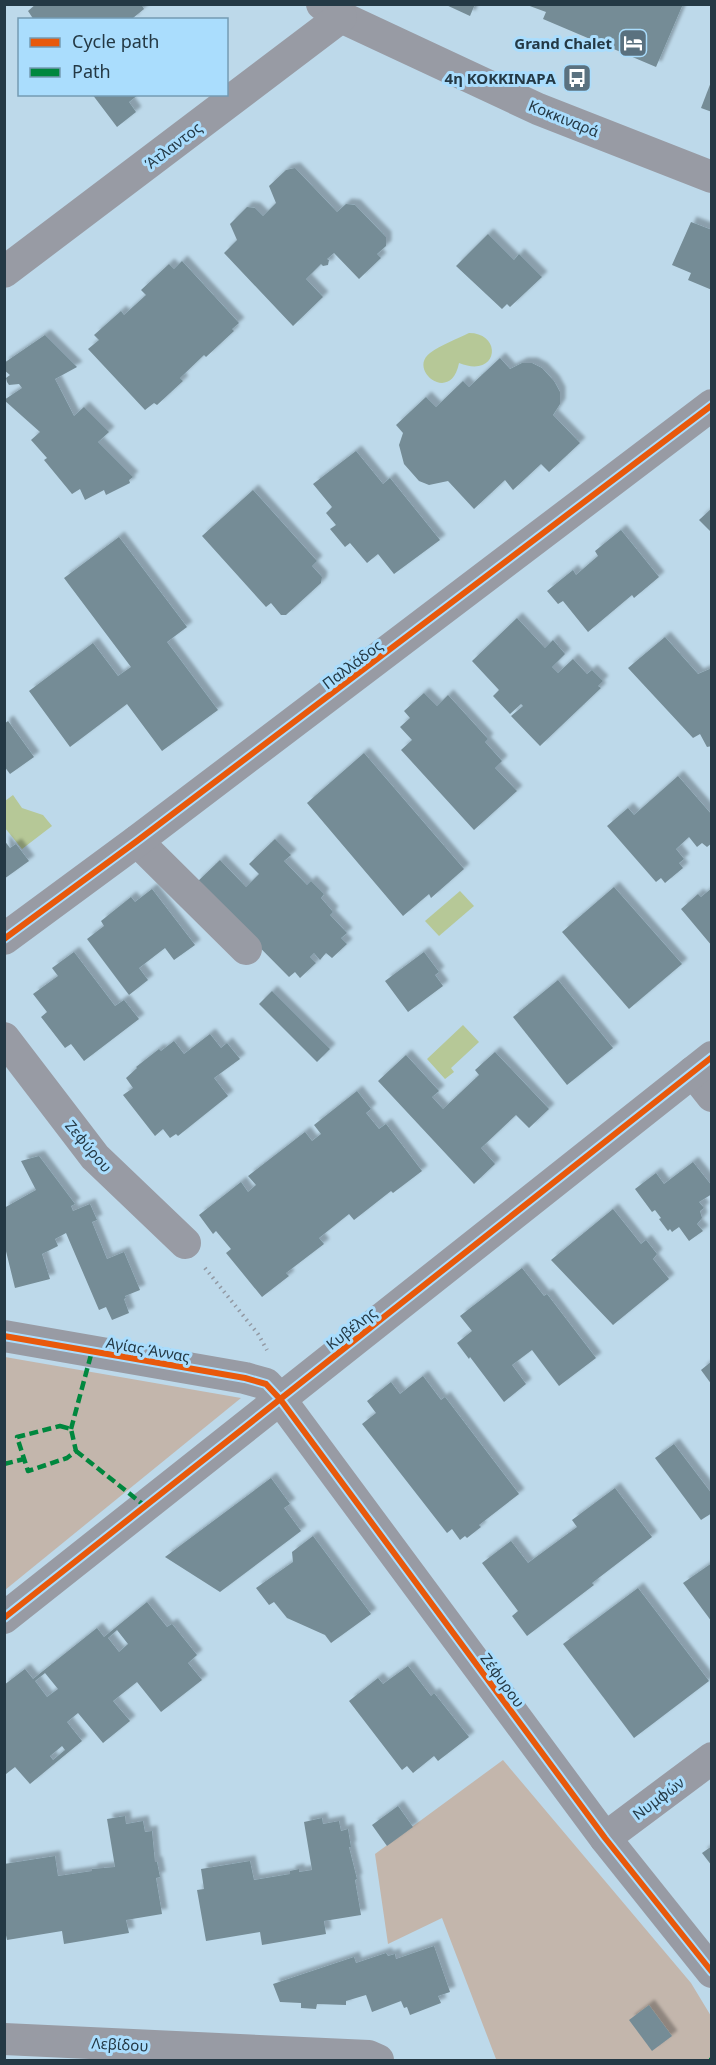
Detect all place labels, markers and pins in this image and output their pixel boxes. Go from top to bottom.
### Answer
hotel icon: Grand Chalet [617,27,649,59]
place label: Grand Chalet [514,33,612,53]
bus stop icon: 4η ΚΟΚΚΙΝΑΡΑ [561,62,593,94]
place label: 4η ΚΟΚΚΙΝΑΡΑ [445,68,557,88]

